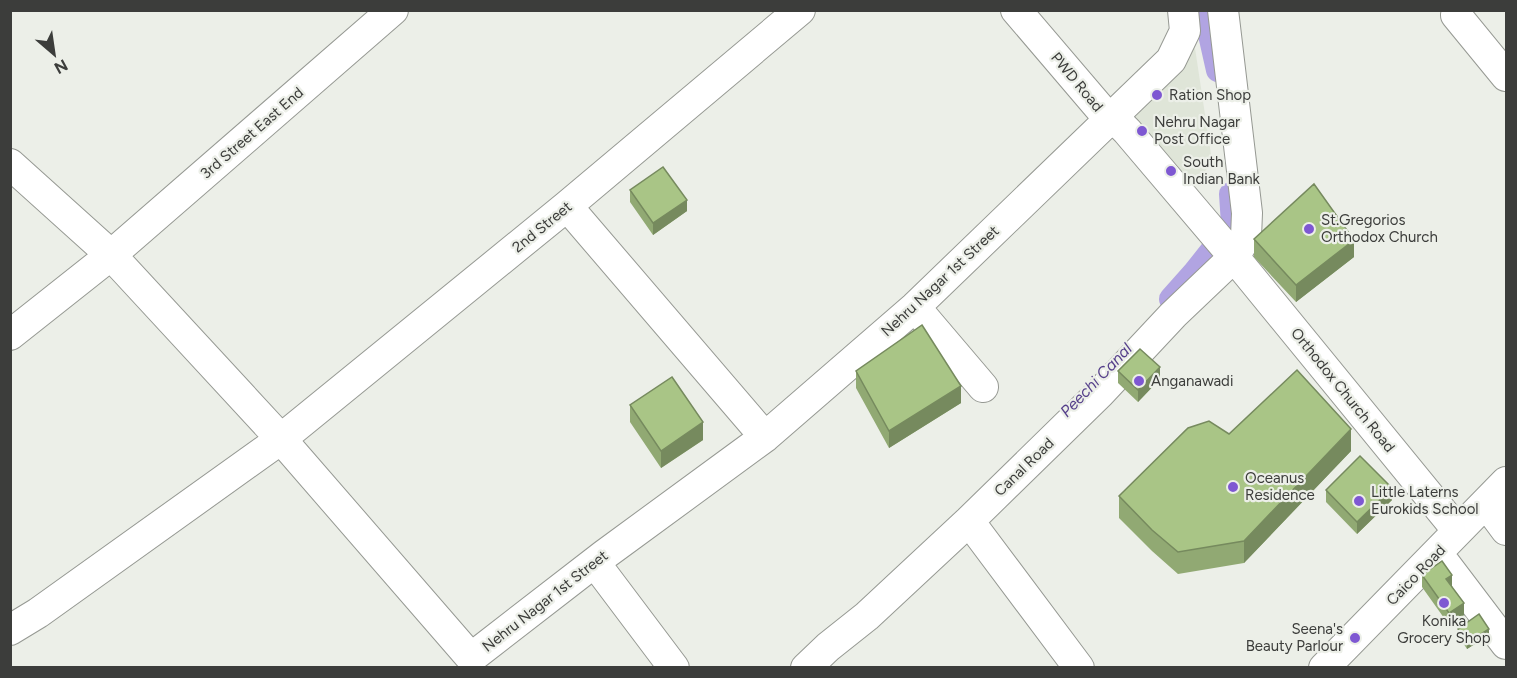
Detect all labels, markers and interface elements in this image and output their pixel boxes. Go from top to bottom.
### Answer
north arrow [24,24,84,84]
street label: PWD Road [1047,49,1107,115]
text: N [51,55,71,78]
street label: 3rd Street East End [197,83,307,183]
place label: Ration Shop [1169,86,1251,104]
marker: Ration Shop [1150,88,1164,102]
place label: Nehru Nagar Post Office [1154,113,1240,148]
marker: Nehru Nagar Post Office [1135,124,1149,138]
place label: South Indian Bank [1183,153,1261,188]
marker: South Indian Bank [1164,164,1178,178]
street label: 2nd Street [509,197,576,256]
place label: St.Gregorios Orthodox Church [1321,211,1438,246]
street label: Nehru Nagar 1st Street [877,222,1003,340]
marker: St.Gregorios Orthodox Church [1302,222,1316,236]
street label: Orthodox Church Road [1287,324,1399,456]
water label: Peechi Canal [1056,339,1136,421]
place label: Anganawadi [1151,372,1233,390]
marker: Anganawadi [1132,374,1146,388]
street label: Canal Road [990,434,1058,500]
place label: Oceanus Residence [1245,469,1315,504]
marker: Oceanus Residence [1226,480,1240,494]
place label: Little Laterns Eurokids School [1371,483,1479,518]
marker: Little Laterns Eurokids School [1352,494,1366,508]
street label: Caico Road [1383,541,1449,609]
street label: Nehru Nagar 1st Street [479,546,612,656]
marker: Konika Grocery Shop [1437,596,1451,610]
place label: Konika Grocery Shop [1397,612,1491,647]
place label: Seena's Beauty Parlour [1246,620,1343,655]
marker: Seena's Beauty Parlour [1348,631,1362,645]

